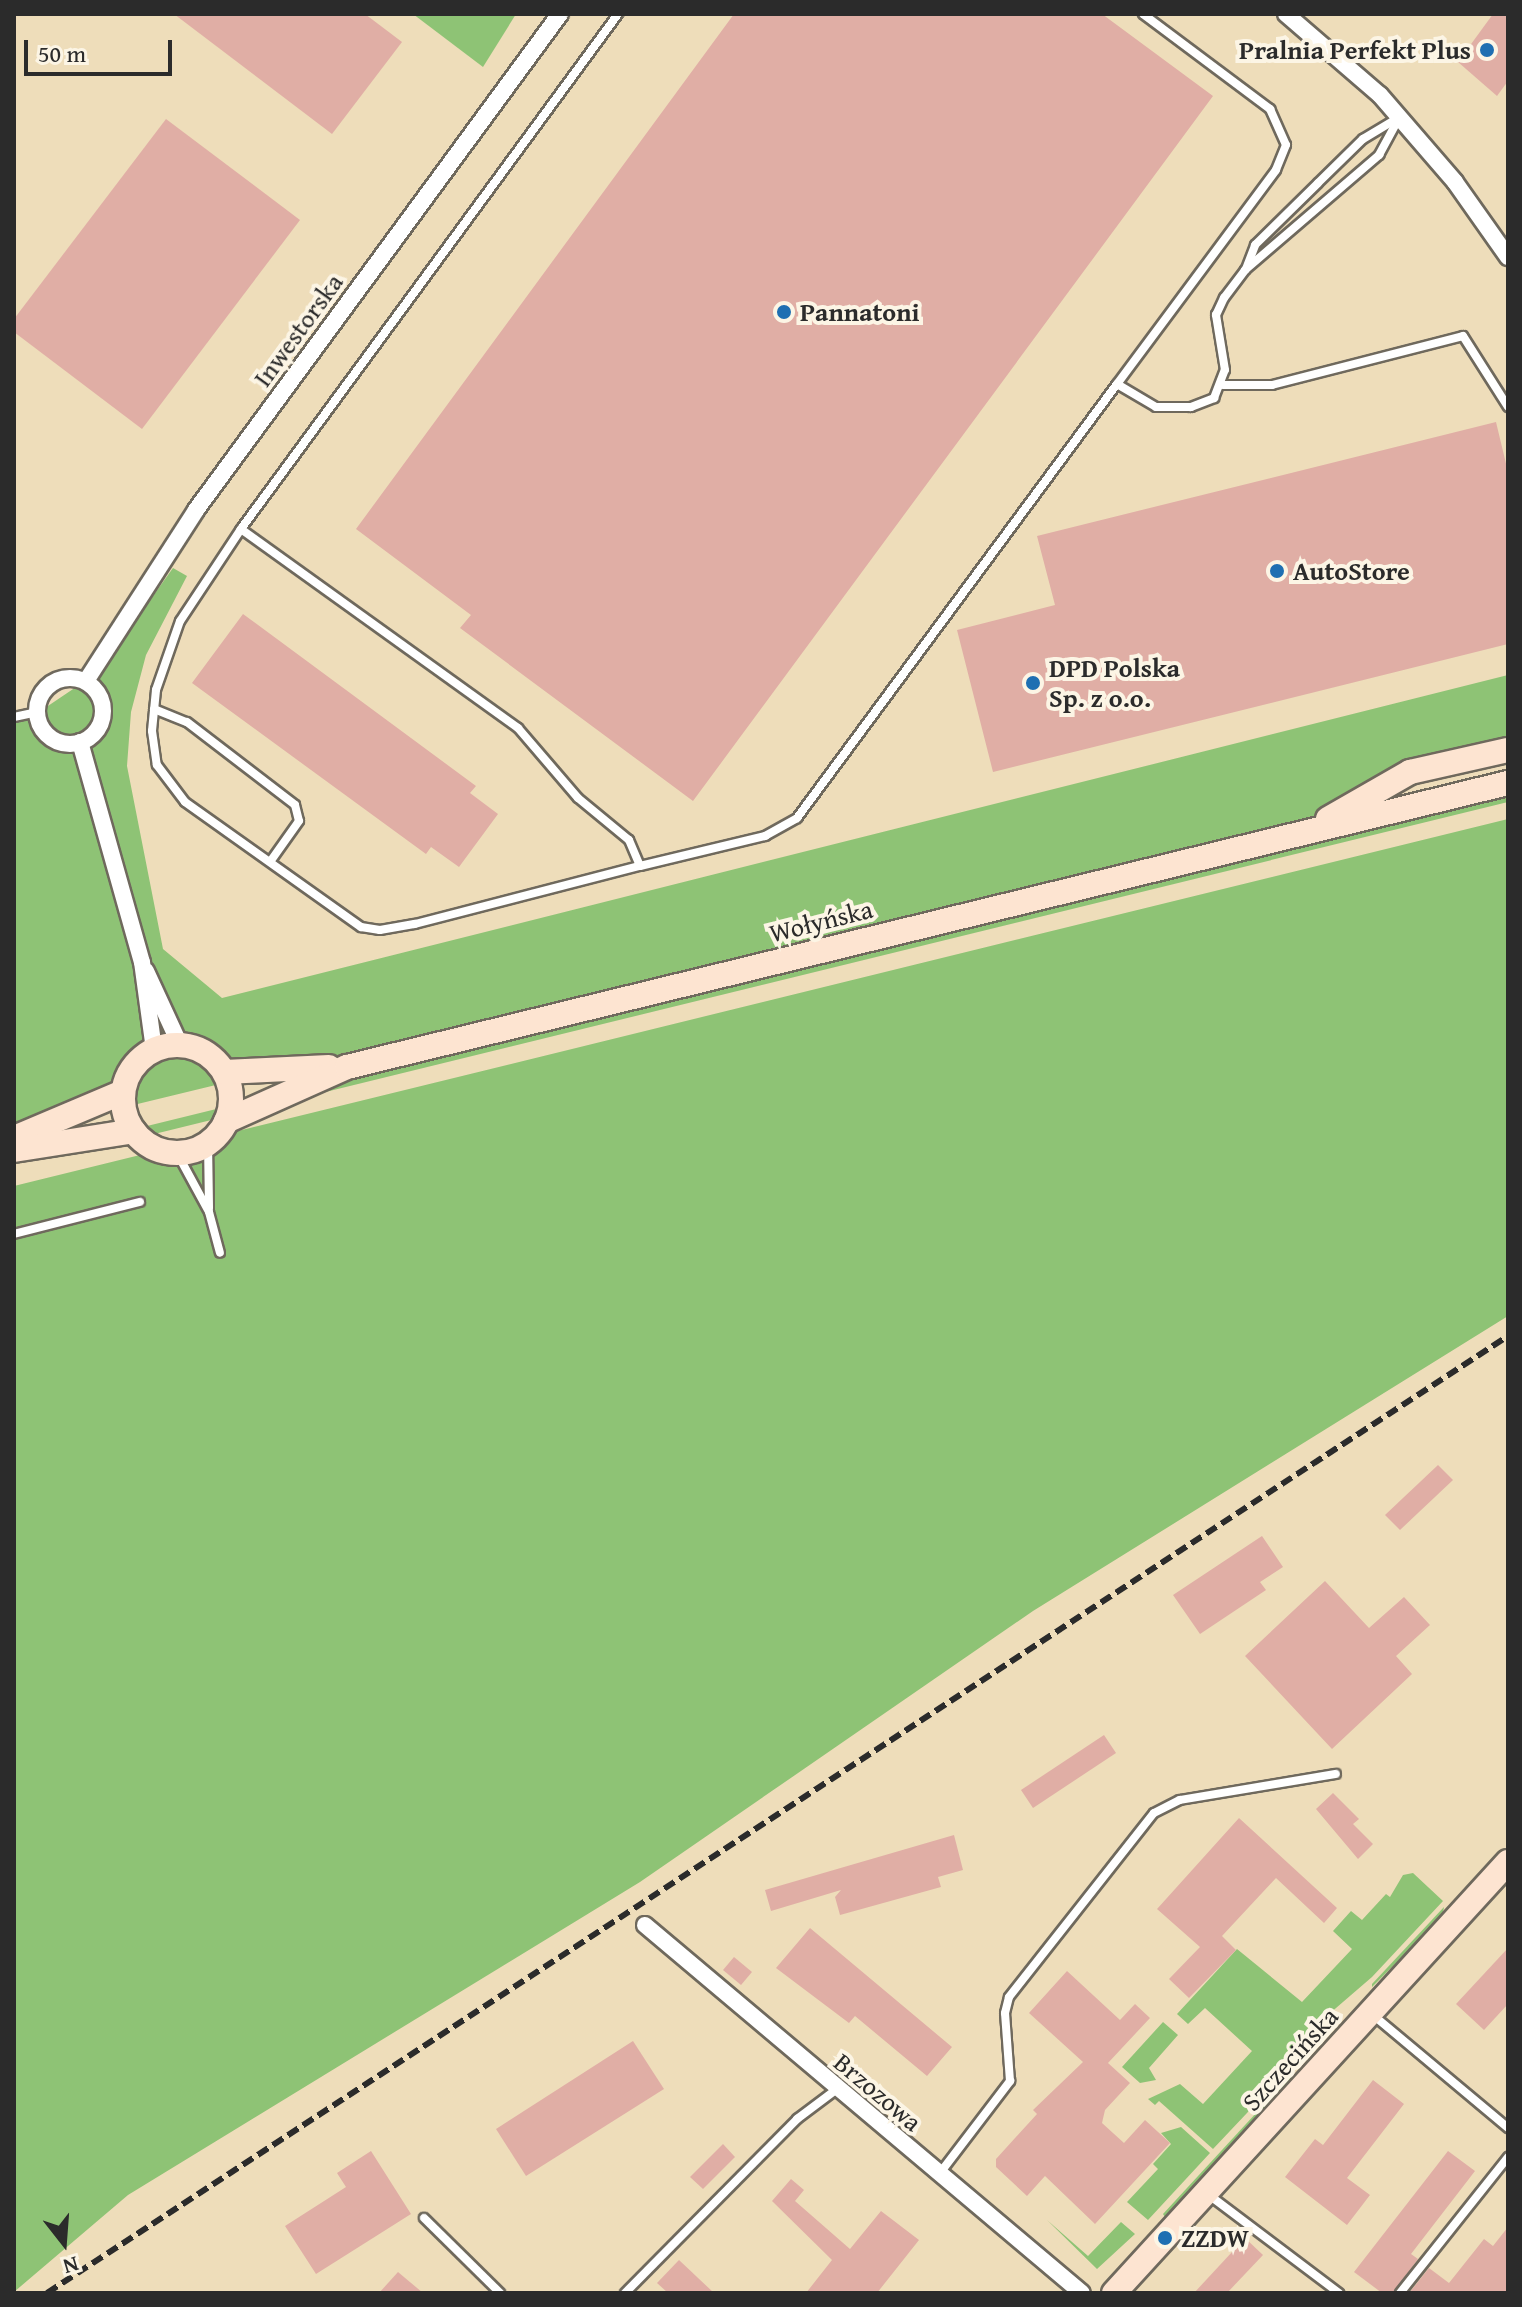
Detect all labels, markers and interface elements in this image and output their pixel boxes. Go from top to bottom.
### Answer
scale bar [28,24,176,74]
place label: Pralnia Perfekt Plus [1239,34,1471,66]
text: 50 m [38,36,86,71]
marker: Pralnia Perfekt Plus [1478,41,1496,59]
street label: Inwestorska [247,267,349,393]
place label: Pannatoni [800,296,920,328]
marker: Pannatoni [775,303,793,321]
place label: AutoStore [1293,555,1410,587]
marker: AutoStore [1268,562,1286,580]
place label: DPD Polska Sp. z o.o. [1049,652,1180,714]
marker: DPD Polska Sp. z o.o. [1024,674,1042,692]
street label: Wołyńska [766,893,876,949]
street label: Szczecińska [1235,2001,1345,2117]
street label: Brzozowa [828,2046,928,2138]
north arrow [24,2203,104,2283]
place label: ZZDW [1181,2222,1249,2254]
marker: ZZDW [1156,2229,1174,2247]
text: N [59,2248,83,2283]

